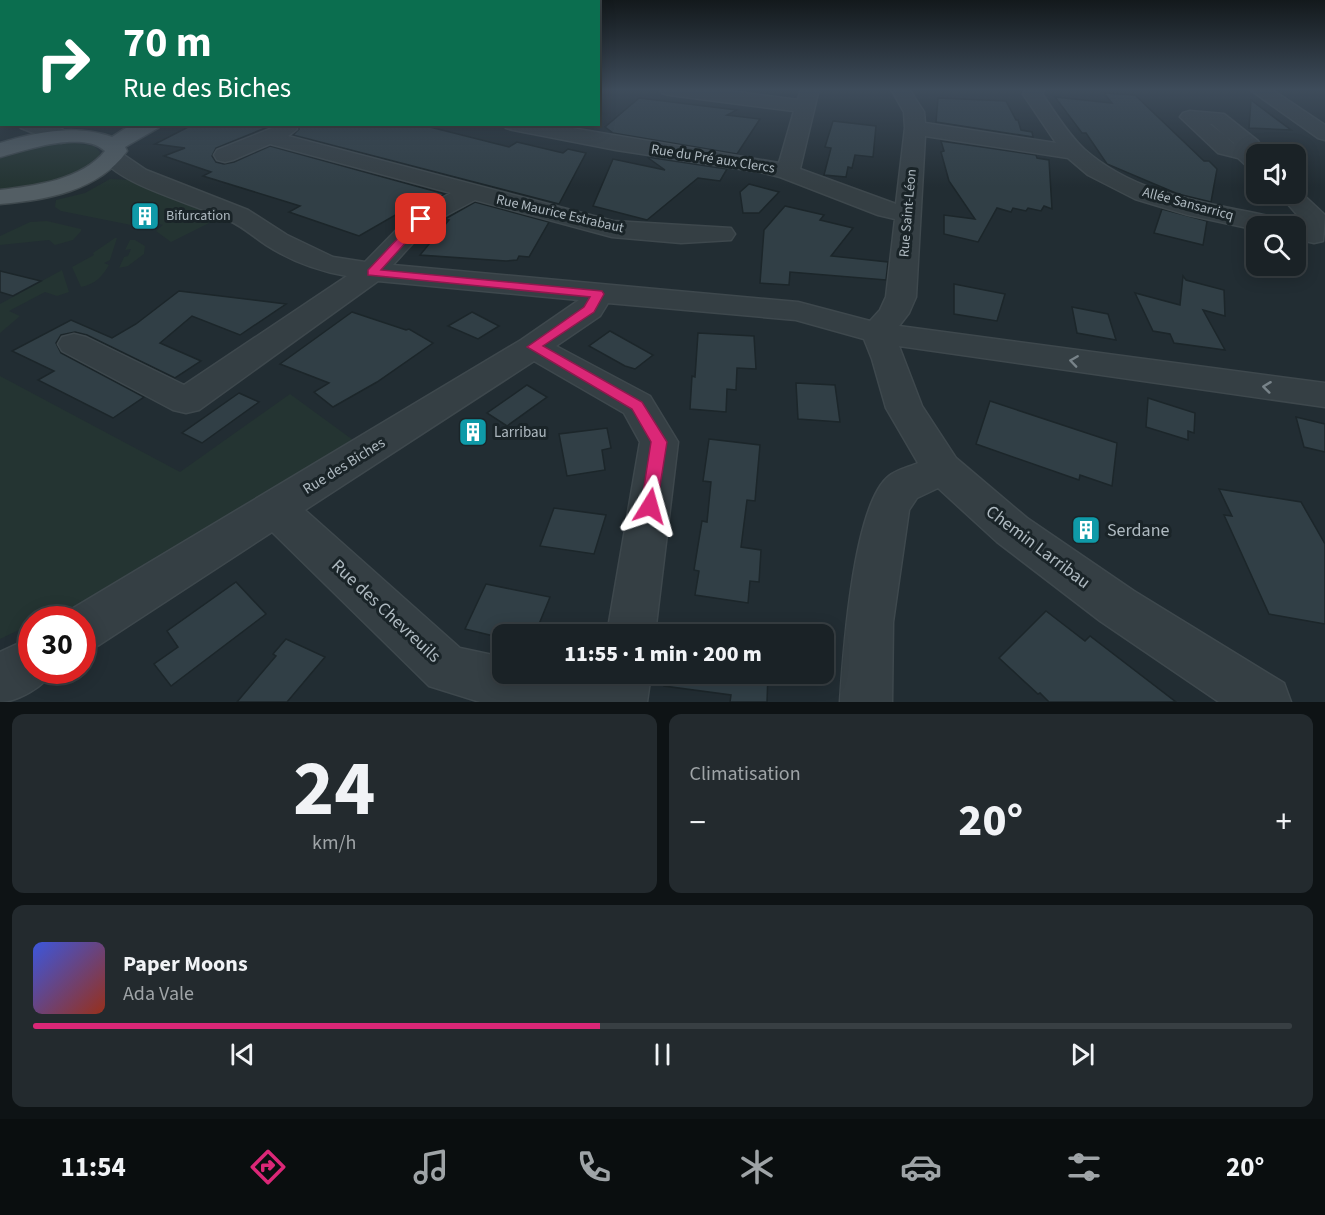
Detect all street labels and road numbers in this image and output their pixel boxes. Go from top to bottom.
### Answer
street label: Rue du Pré aux Clercs [650,139,776,179]
street label: Rue Saint-Léon [894,168,922,258]
street label: Allée Sansarricq [1140,182,1236,226]
street label: Rue Maurice Estrabaut [494,190,626,238]
street label: Rue des Biches [299,432,389,500]
street label: Chemin Larribau [981,499,1095,595]
street label: Rue des Chevreuils [326,554,446,668]

